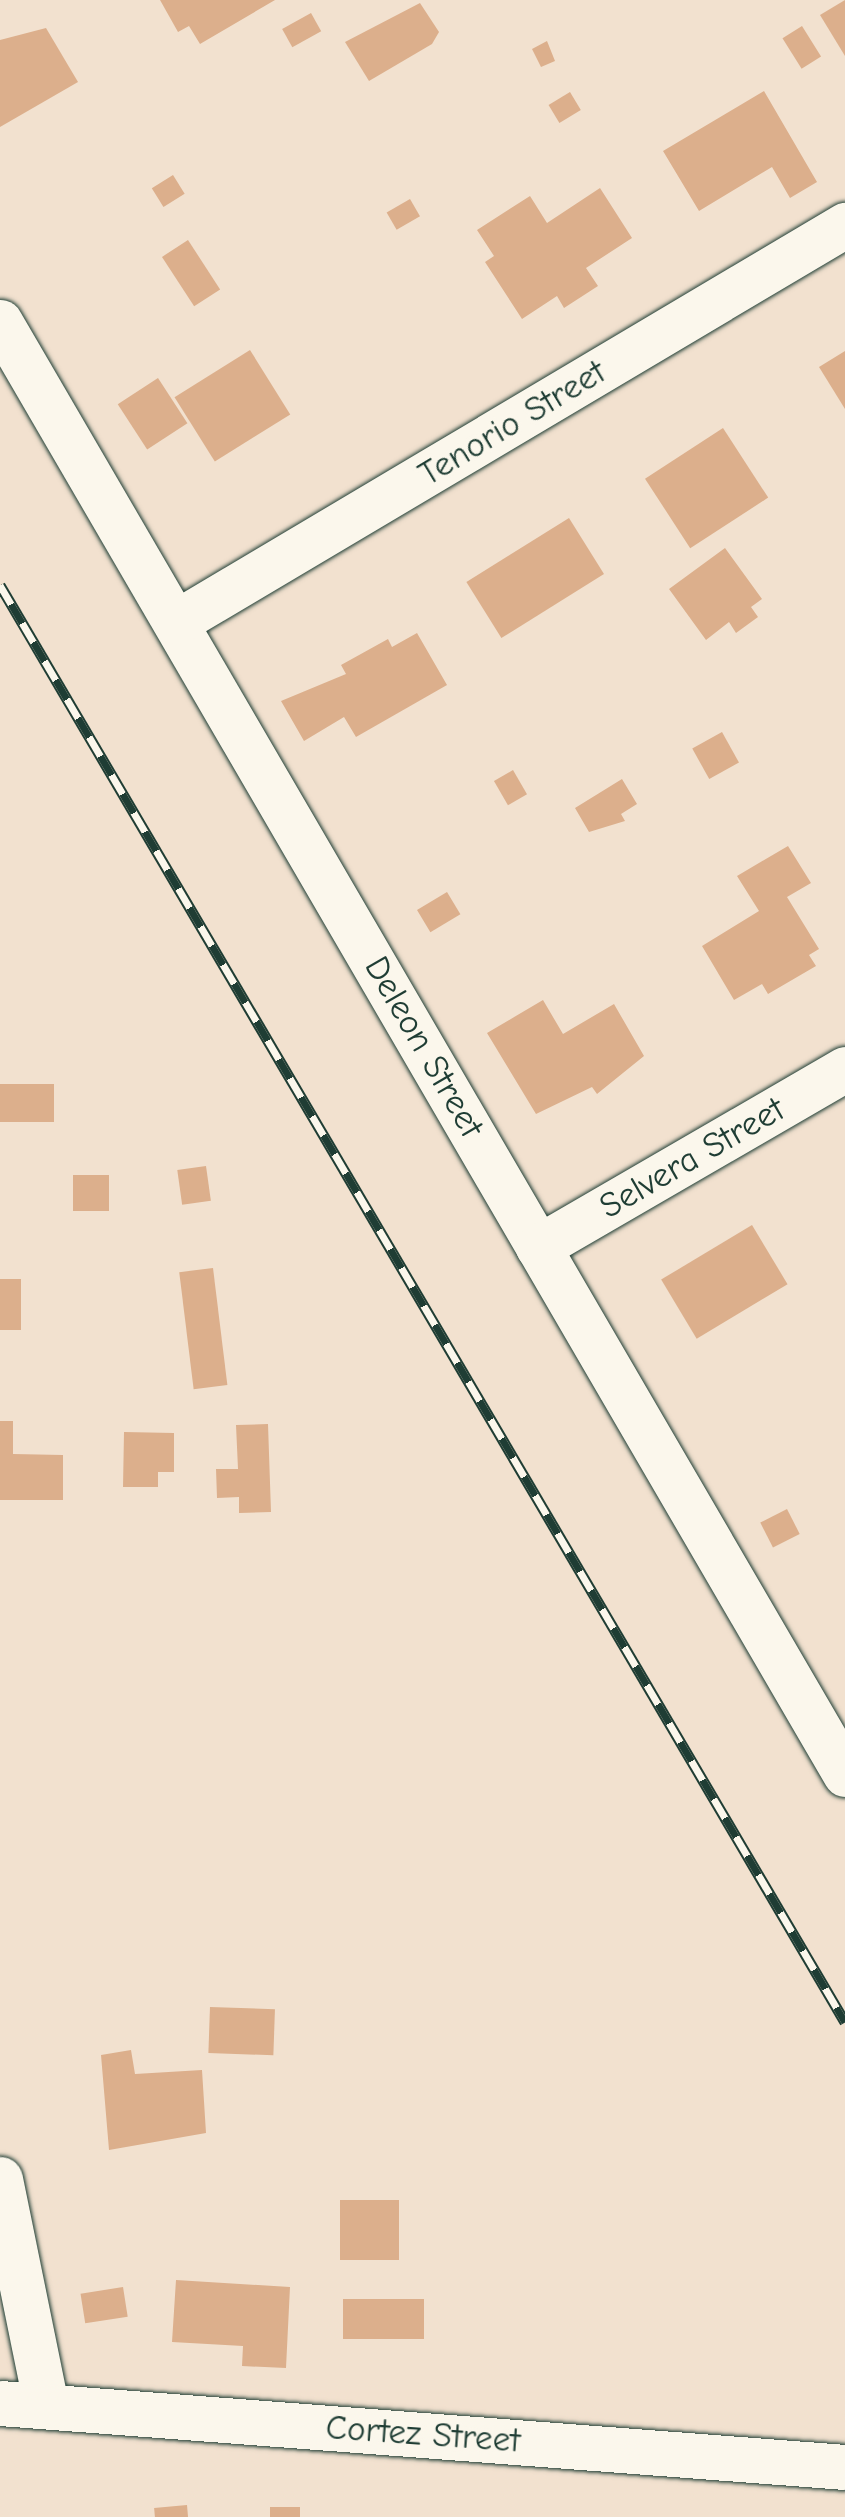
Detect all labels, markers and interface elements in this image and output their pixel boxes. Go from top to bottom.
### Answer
street label: Tenorio Street [411,351,613,495]
street label: Deleon Street [355,949,493,1145]
street label: Selvera Street [592,1088,792,1228]
street label: Cortez Street [324,2406,522,2462]

